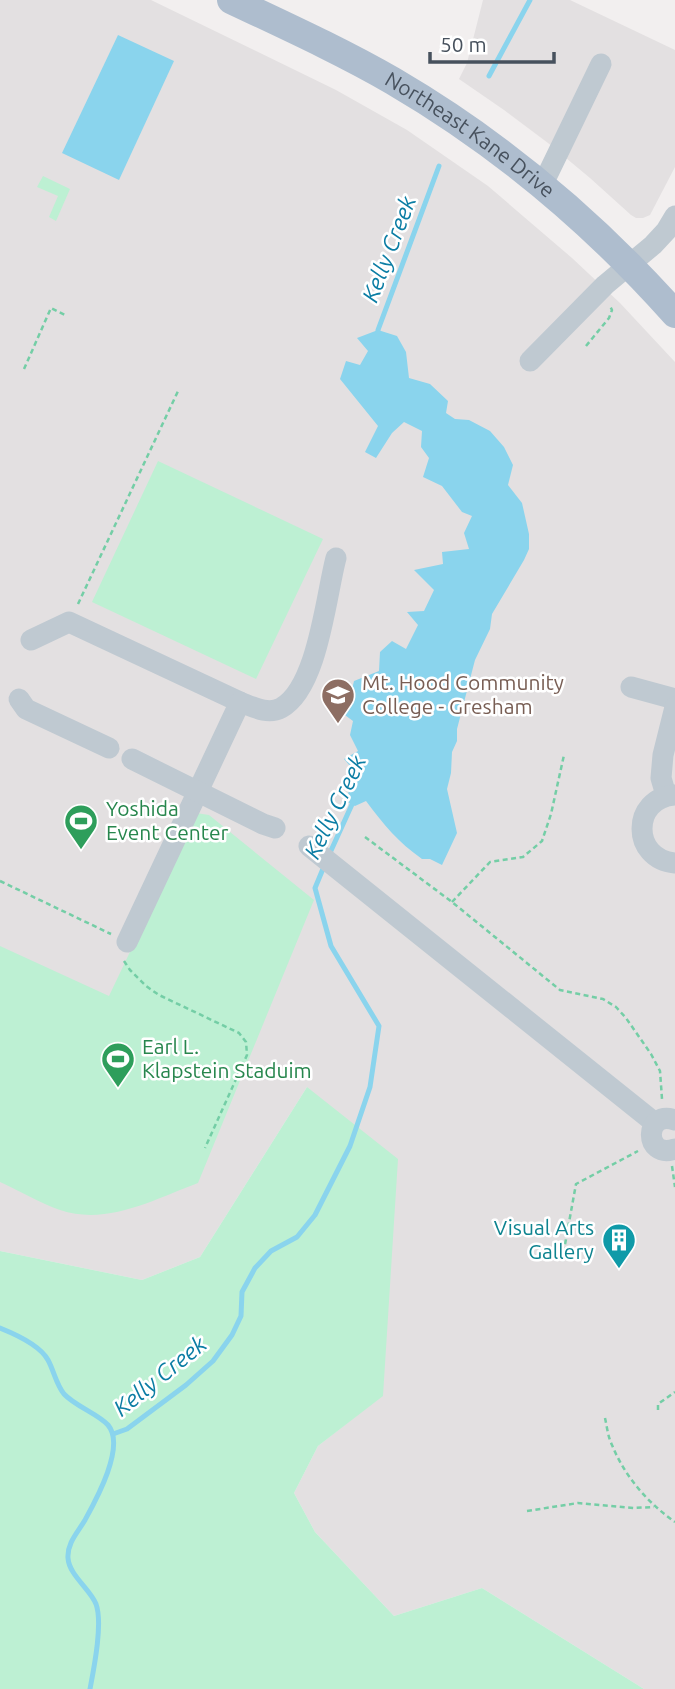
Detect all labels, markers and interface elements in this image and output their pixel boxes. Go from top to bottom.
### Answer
scale bar [430,21,554,65]
text: 50 m [440,32,487,56]
street label: Northeast Kane Drive [381,66,560,202]
water label: Kelly Creek [357,192,420,306]
place label: Mt. Hood Community College - Gresham [362,670,564,718]
school or university icon: Mt. Hood Community College - Gresham [319,676,357,725]
water label: Kelly Creek [299,751,370,863]
place label: Yoshida Event Center [106,796,229,844]
sports icon: Yoshida Event Center [62,802,100,851]
place label: Earl L. Klapstein Staduim [142,1034,312,1082]
sports icon: Earl L. Klapstein Staduim [99,1040,137,1089]
place label: Visual Arts Gallery [494,1215,594,1263]
building icon: Visual Arts Gallery [600,1221,638,1270]
water label: Kelly Creek [108,1331,211,1421]

